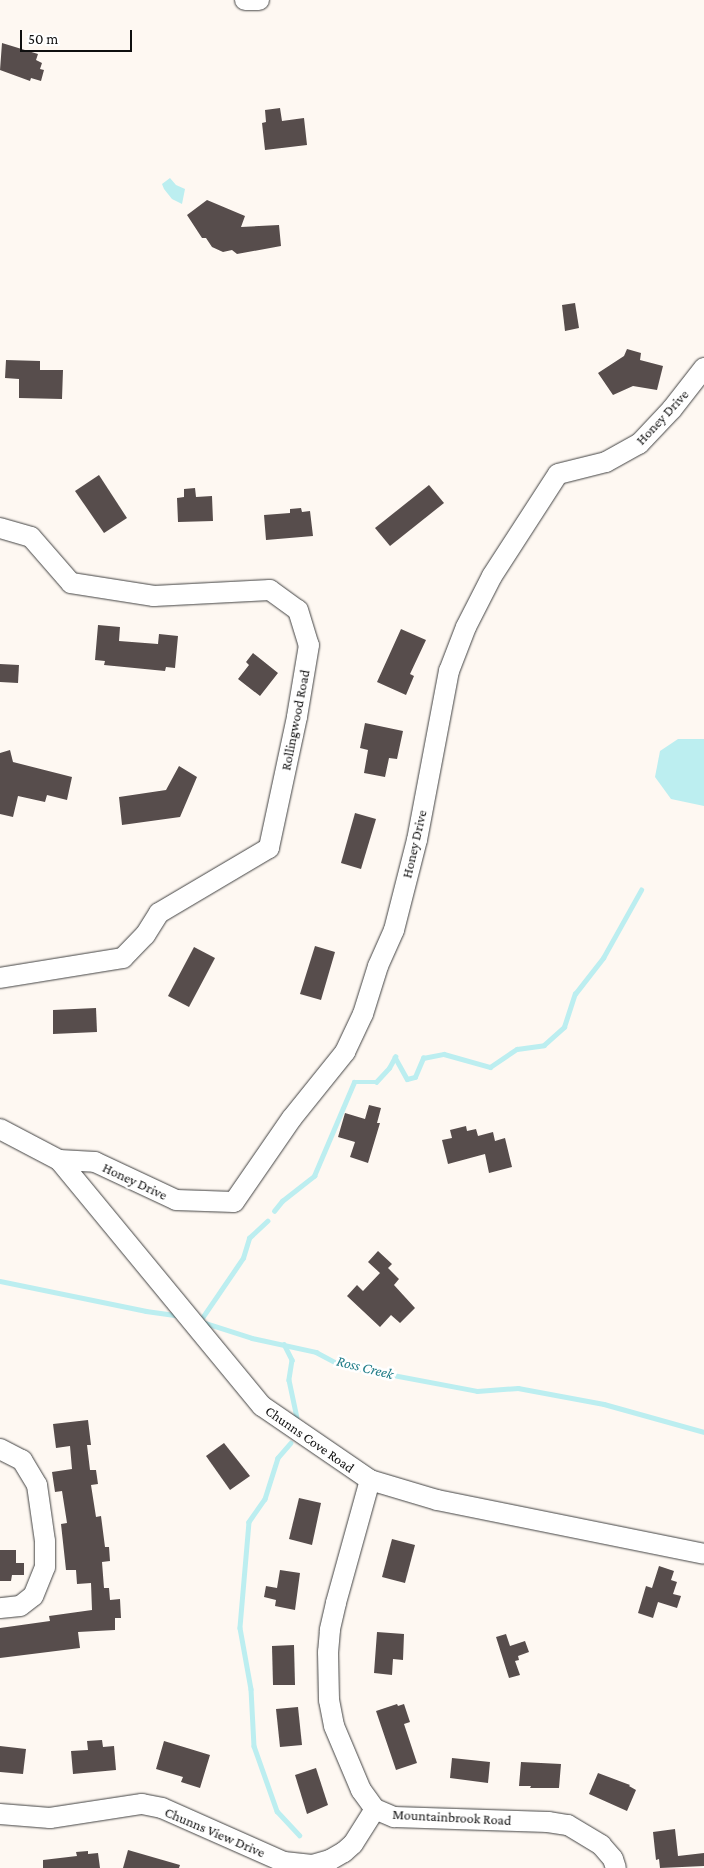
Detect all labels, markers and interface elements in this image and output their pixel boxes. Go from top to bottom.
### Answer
scale bar [22,20,135,52]
text: 50 m [28,31,58,47]
street label: Honey Drive [632,386,692,448]
street label: Rollingwood Road [277,668,313,772]
street label: Honey Drive [398,808,430,880]
street label: Honey Drive [100,1159,170,1203]
water label: Ross Creek [335,1352,395,1384]
street label: Chunns Cove Road [262,1402,358,1476]
street label: Chunns View Drive [162,1803,268,1861]
street label: Mountainbrook Road [392,1805,512,1829]

